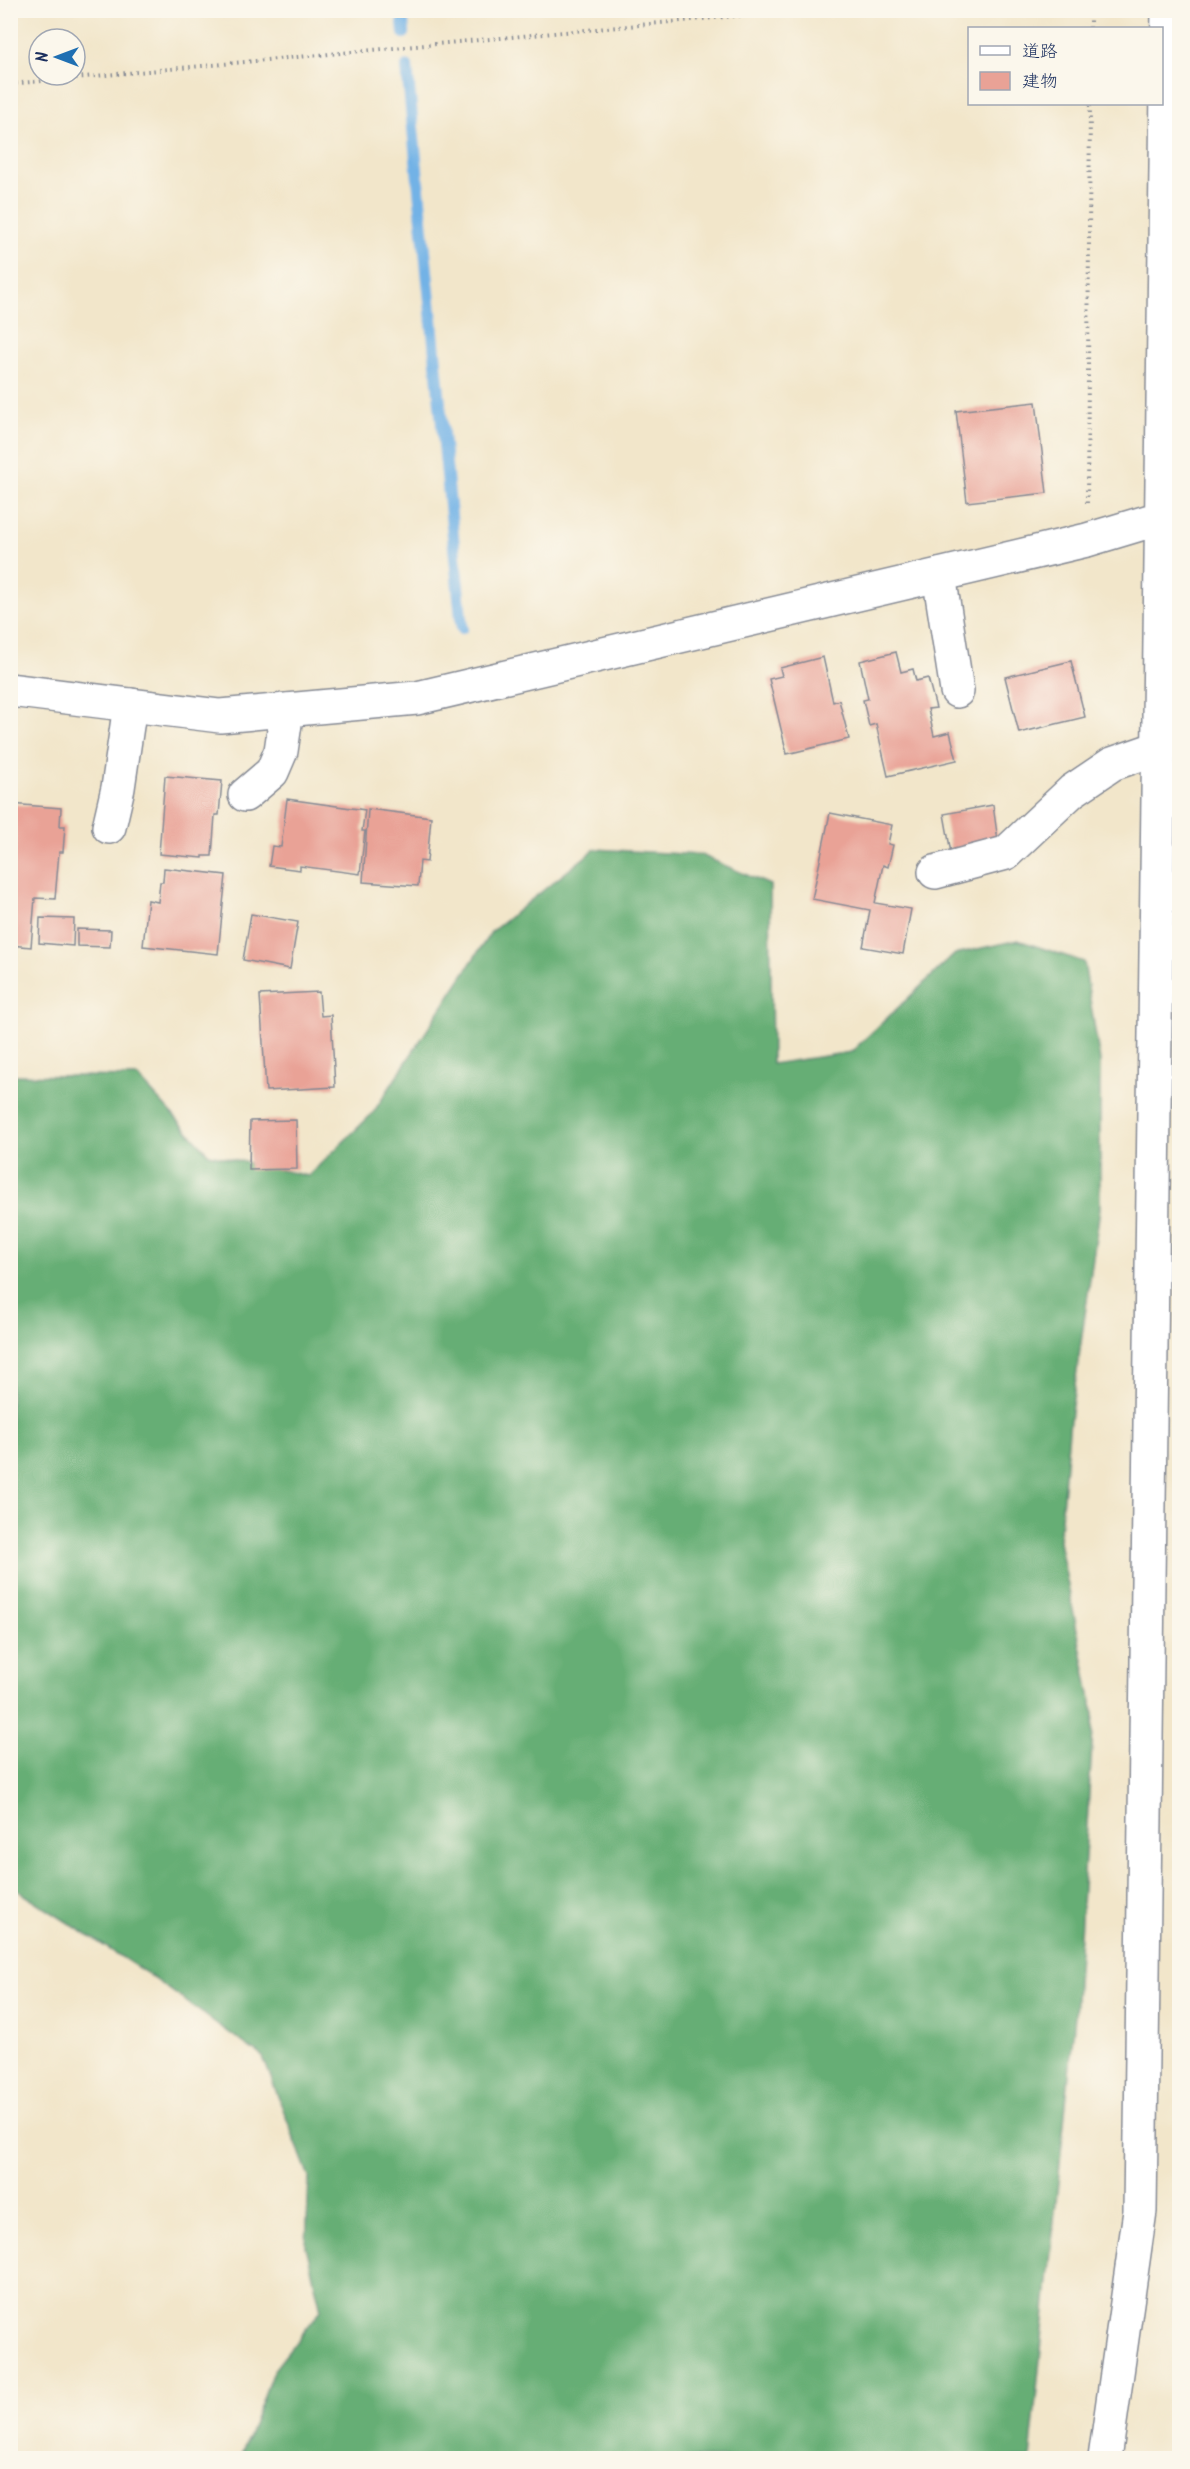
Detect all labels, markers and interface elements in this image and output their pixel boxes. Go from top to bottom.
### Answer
north arrow [27,27,87,87]
legend [968,27,1163,105]
text: 道路 [1022,38,1058,67]
text: N [31,52,56,62]
text: 建物 [1022,68,1058,97]

